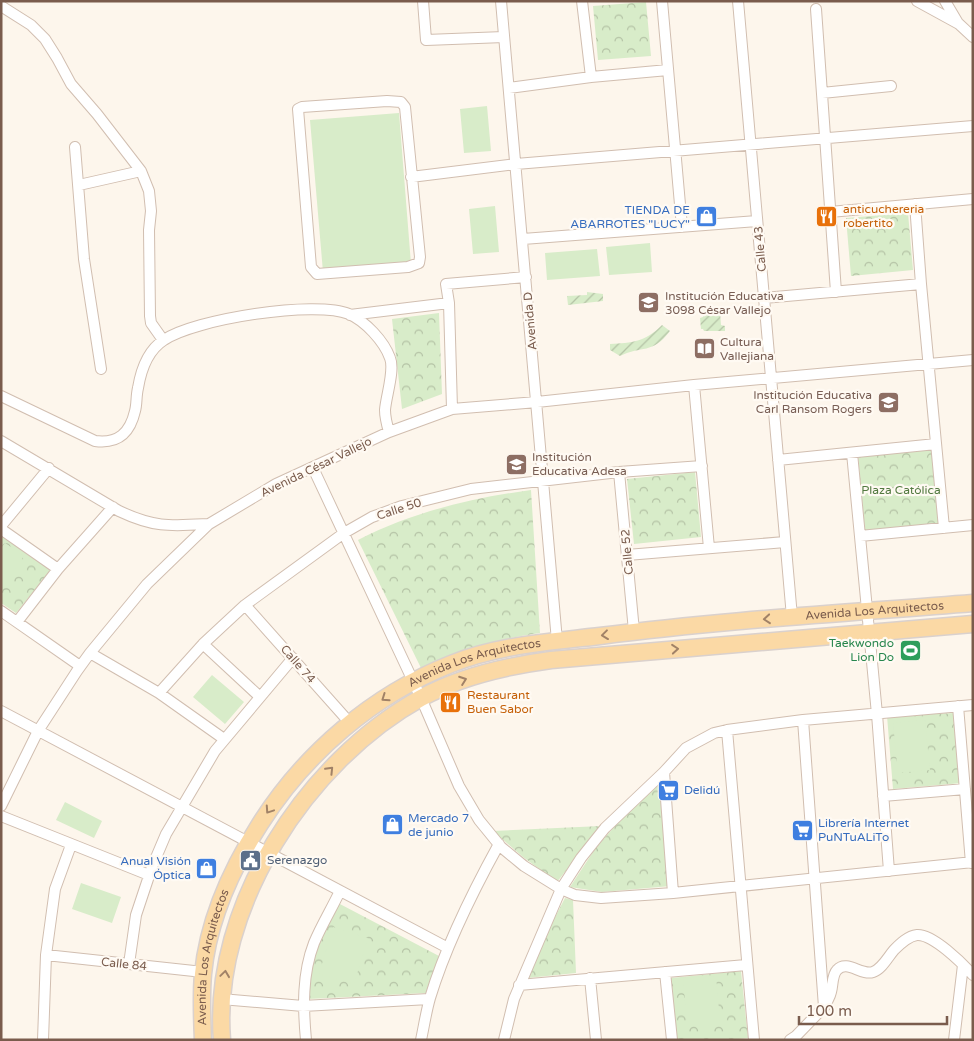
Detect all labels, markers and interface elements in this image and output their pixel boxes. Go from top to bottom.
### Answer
place label: anticuchereria robertito [843,202,924,230]
place label: TIENDA DE ABARROTES "LUCY" [570,203,690,231]
restaurant icon: anticuchereria robertito [815,204,839,228]
shop icon: TIENDA DE ABARROTES "LUCY" [694,205,718,229]
street label: Calle 43 [751,225,769,273]
place label: Institución Educativa 3098 César Vallejo [665,289,784,317]
street label: Avenida D [520,291,540,351]
school or university icon: Institución Educativa 3098 César Vallejo [637,291,661,315]
place label: Cultura Vallejiana [720,335,774,363]
library icon: Cultura Vallejiana [692,337,716,361]
place label: Institución Educativa Carl Ransom Rogers [753,388,872,416]
school or university icon: Institución Educativa Carl Ransom Rogers [876,390,900,414]
street label: Avenida César Vallejo [258,434,374,500]
place label: Institución Educativa Adesa [532,450,627,478]
school or university icon: Institución Educativa Adesa [504,452,528,476]
park label: Plaza Católica [861,483,941,497]
street label: Calle 50 [375,495,423,523]
street label: Calle 52 [618,528,636,576]
street label: Avenida Los Arquitectos [805,598,945,623]
one-way arrow [763,614,771,625]
one-way arrow [601,629,609,640]
street label: Avenida Los Arquitectos [406,636,542,690]
place label: Taekwondo Lion Do [829,636,894,664]
sports icon: Taekwondo Lion Do [898,638,922,662]
street label: Calle 74 [278,642,319,686]
one-way arrow [671,644,679,655]
one-way arrow [458,676,467,686]
place label: Restaurant Buen Sabor [467,688,534,716]
restaurant icon: Restaurant Buen Sabor [439,690,463,714]
one-way arrow [381,692,391,701]
one-way arrow [324,767,333,776]
supermarket icon: Delidú [656,778,680,802]
place label: Delidú [684,783,720,797]
one-way arrow [265,805,275,814]
place label: Mercado 7 de junio [408,811,469,839]
shop icon: Mercado 7 de junio [380,813,404,837]
place label: Librería Internet PuNTuALiTo [818,816,910,844]
supermarket icon: Librería Internet PuNTuALiTo [790,818,814,842]
public building icon: Serenazgo [239,848,263,872]
place label: Serenazgo [267,853,327,867]
place label: Anual Visión Óptica [120,854,191,882]
shop icon: Anual Visión Óptica [195,856,219,880]
street label: Avenida Los Arquitectos [195,887,232,1026]
street label: Calle 84 [100,955,148,973]
one-way arrow [219,970,229,978]
scale bar [799,994,946,1026]
text: 100 m [806,1002,852,1020]

